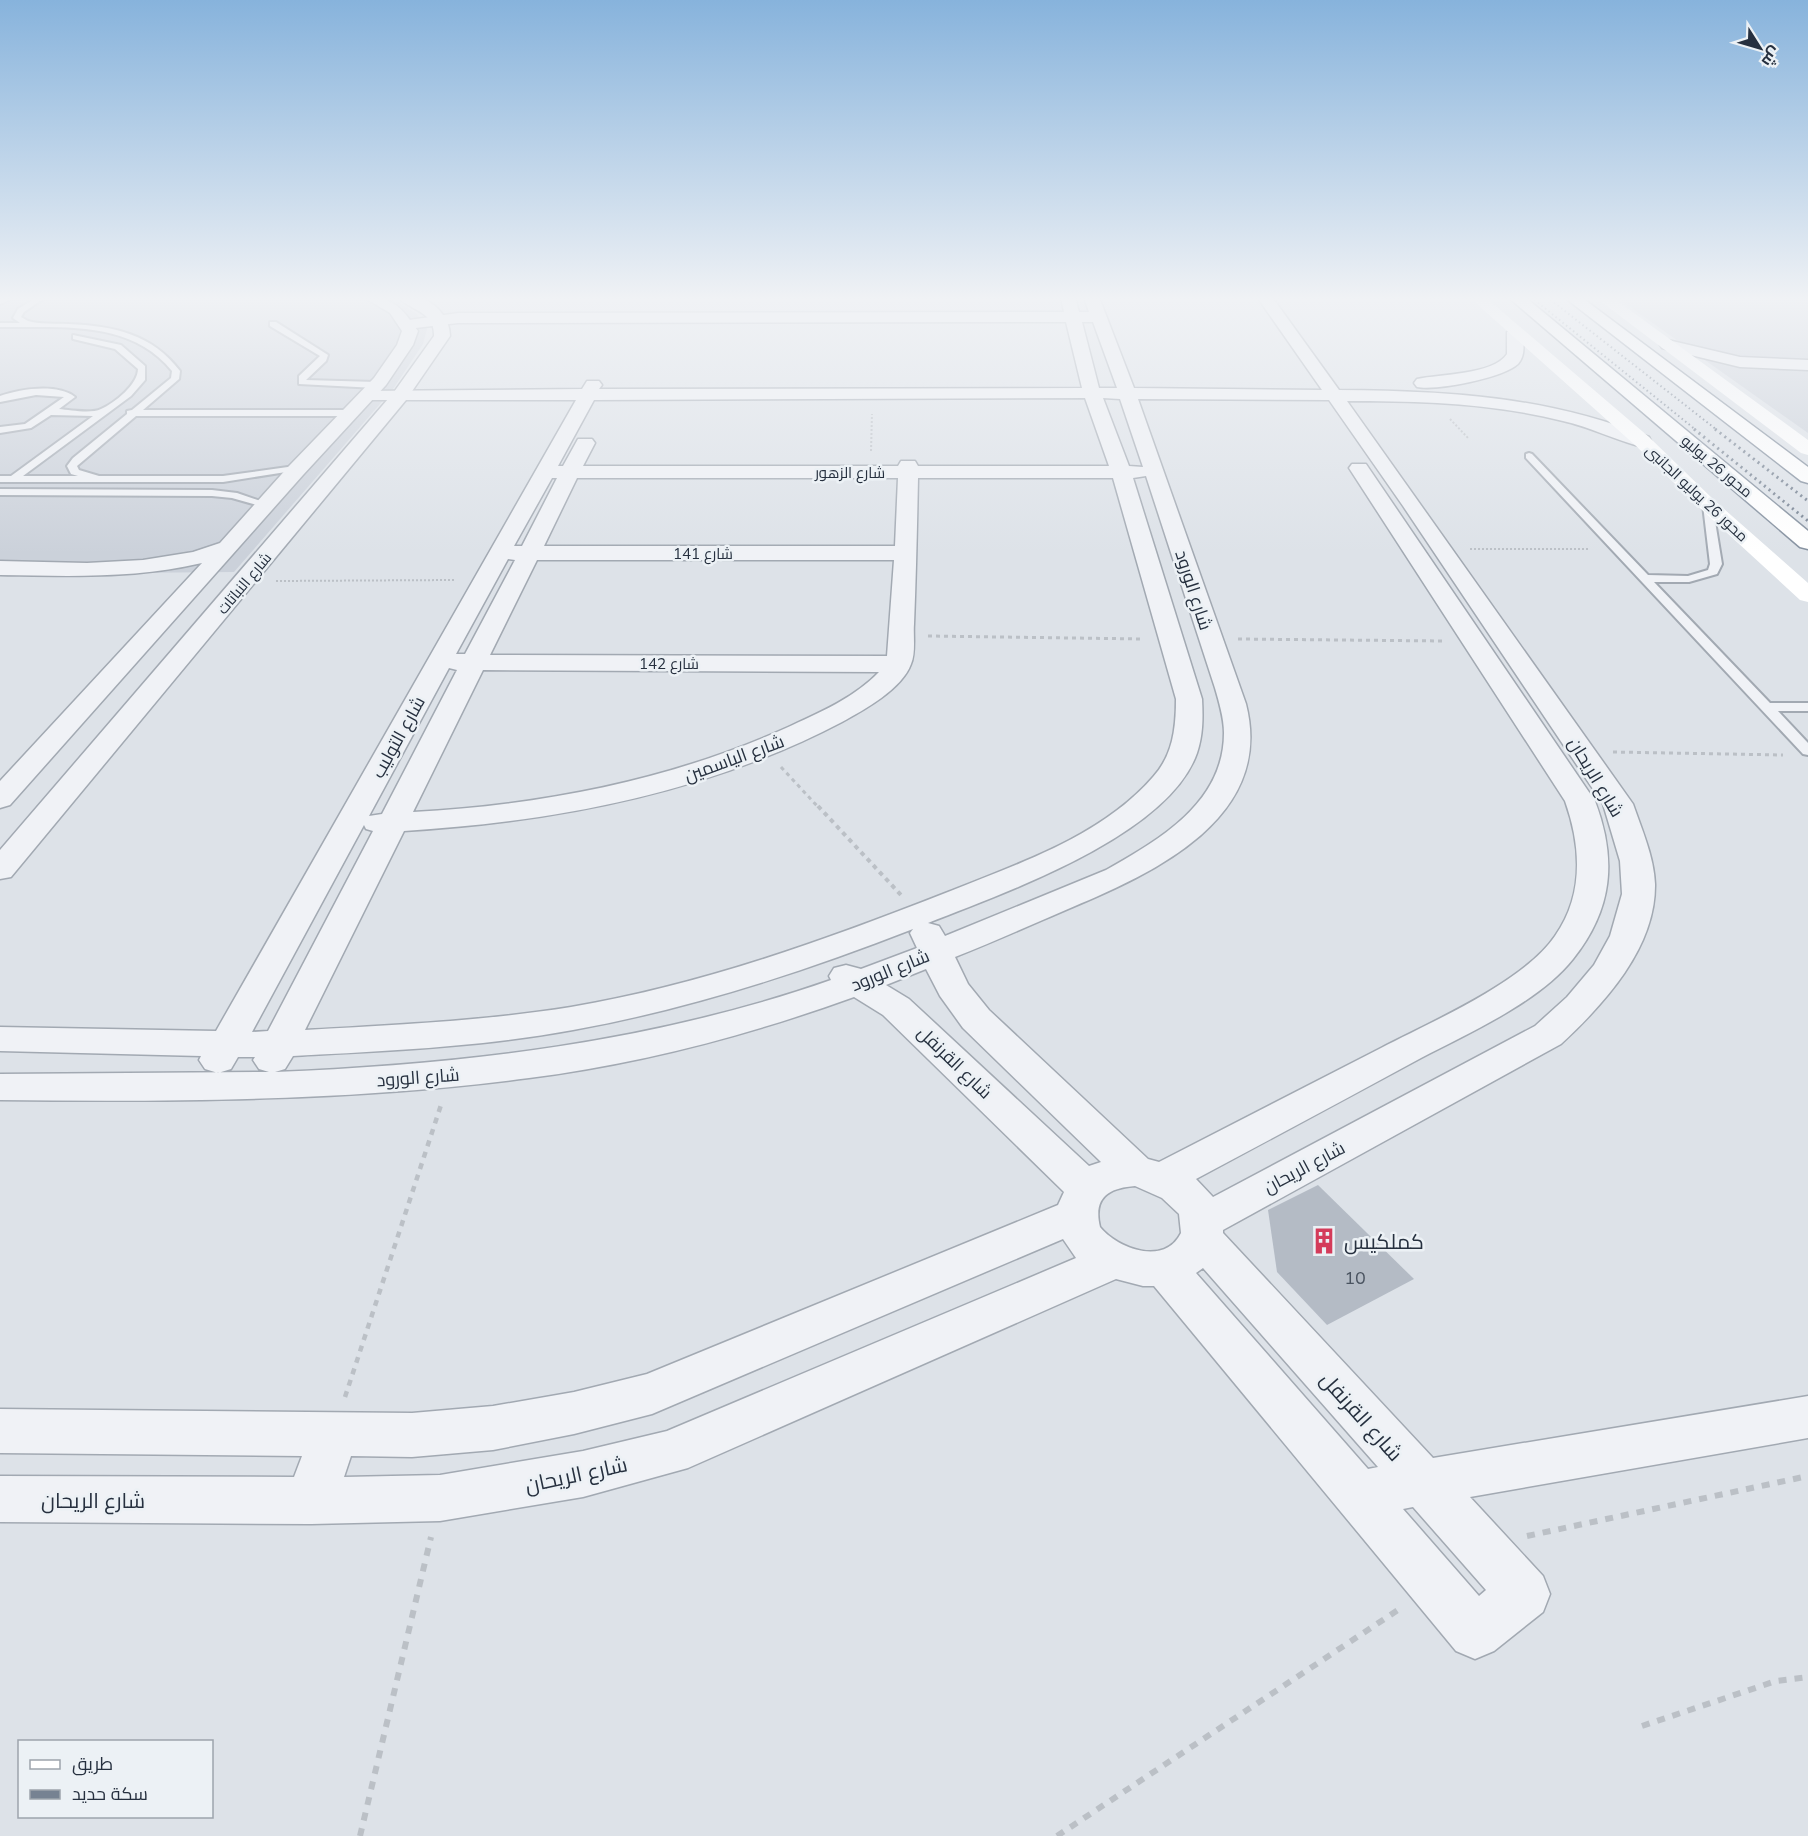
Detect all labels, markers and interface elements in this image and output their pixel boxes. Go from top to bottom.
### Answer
north arrow [1730,18,1790,78]
text: ش [1758,43,1786,71]
street label: محور 26 يوليو [1678,431,1756,501]
street label: محور 26 يوليو الجانبى [1641,441,1752,546]
street label: شارع الزهور [814,463,885,484]
street label: شارع 141 [673,544,733,565]
street label: شارع الورود [1169,547,1218,633]
street label: شارع النباتات [213,548,277,619]
street label: شارع 142 [639,654,699,675]
street label: شارع التوليب [366,692,431,782]
street label: شارع الياسمين [681,729,788,788]
street label: شارع الريحان [1562,733,1629,822]
street label: شارع الورود [847,944,933,997]
street label: شارع القرنفل [912,1021,997,1104]
street label: شارع الورود [376,1063,460,1092]
street label: شارع الريحان [1259,1136,1349,1199]
building icon: كملكيس [1309,1226,1339,1256]
place label: كملكيس [1344,1228,1424,1255]
house number: 10 [1344,1266,1366,1289]
street label: شارع القرنفل [1314,1366,1409,1467]
street label: شارع الريحان [522,1450,630,1499]
street label: شارع الريحان [41,1487,145,1515]
legend [18,1740,213,1818]
text: طريق [72,1752,113,1776]
text: سكة حديد [72,1782,148,1805]

